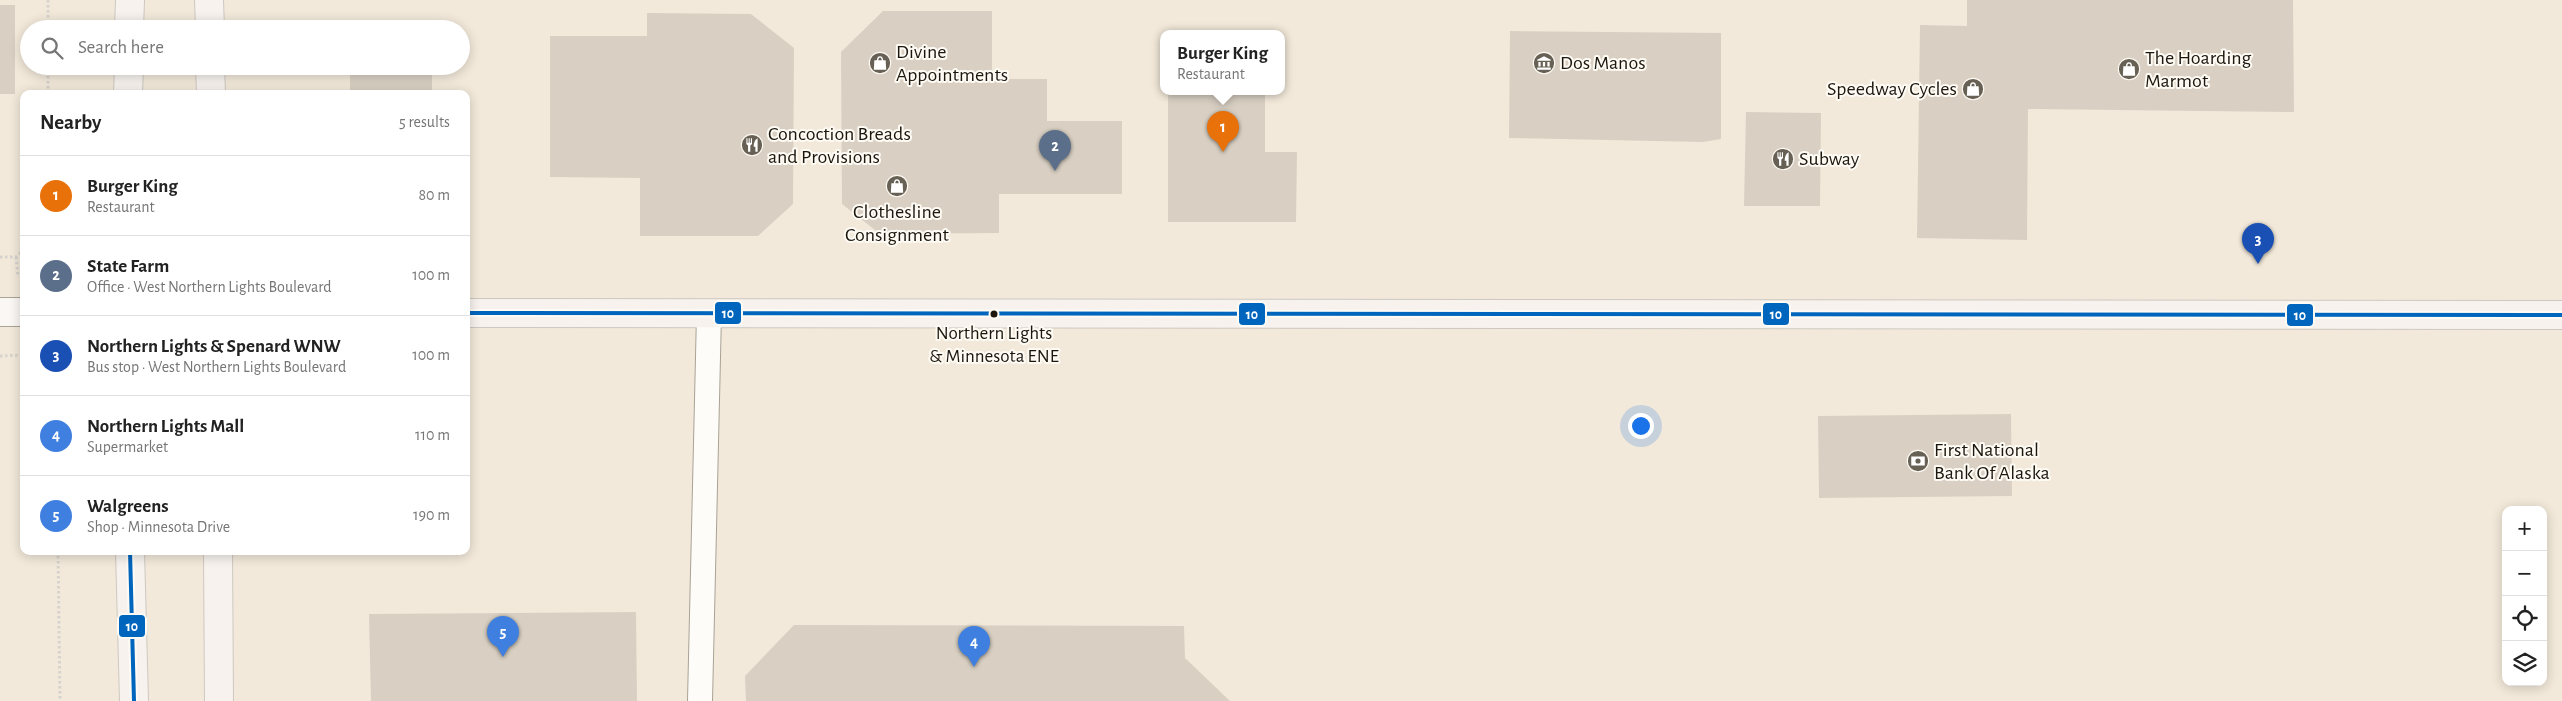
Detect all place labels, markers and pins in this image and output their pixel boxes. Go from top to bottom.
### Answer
place label: Divine Appointments [896,42,1008,85]
place label: The Hoarding Marmot [2145,48,2252,91]
shop icon: Divine Appointments [868,51,892,75]
museum icon: Dos Manos [1532,51,1556,75]
place label: Dos Manos [1560,53,1646,73]
shop icon: The Hoarding Marmot [2117,57,2141,81]
shop icon: Speedway Cycles [1961,77,1985,101]
place label: Speedway Cycles [1827,79,1957,99]
pin: 1 [1207,111,1239,152]
place label: Concoction Breads and Provisions [768,124,911,167]
pin: 2 [1039,130,1071,171]
restaurant icon: Concoction Breads and Provisions [740,133,764,157]
restaurant icon: Subway [1771,147,1795,171]
place label: Subway [1799,149,1860,169]
shop icon: Clothesline Consignment [885,174,909,198]
place label: Clothesline Consignment [845,202,950,245]
pin: 3 [2242,223,2274,264]
marker: Northern Lights & Minnesota ENE [989,309,999,319]
place label: Northern Lights & Minnesota ENE [929,324,1059,366]
place label: First National Bank Of Alaska [1934,440,2050,483]
bank icon: First National Bank Of Alaska [1906,449,1930,473]
pin: 5 [487,616,519,657]
pin: 4 [958,626,990,667]

